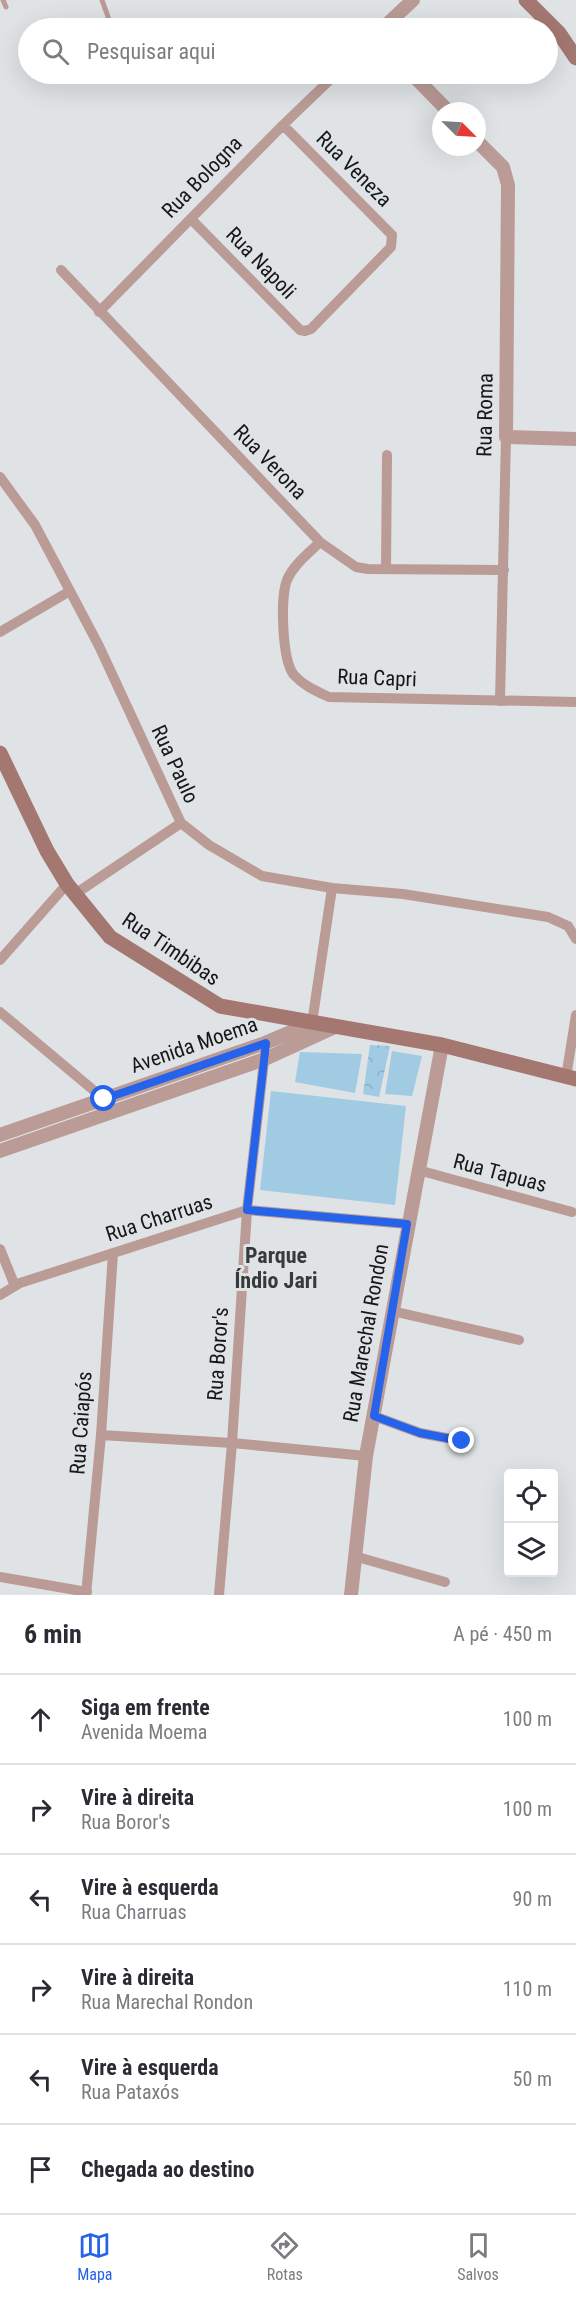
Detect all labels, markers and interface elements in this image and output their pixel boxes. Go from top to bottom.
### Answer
search box [18,18,558,84]
icon: search [39,35,72,68]
text: Pesquisar aqui [87,39,216,64]
north arrow [432,102,486,156]
street label: Rua Veneza [311,126,397,212]
street label: Rua Bologna [157,131,247,223]
street label: Rua Napoli [221,222,301,304]
street label: Rua Roma [472,373,498,457]
street label: Rua Verona [229,420,311,504]
street label: Rua Capri [337,665,417,691]
street label: Rua Paulo [147,721,203,807]
street label: Rua Timbibas [118,908,224,990]
street label: Avenida Moema [127,1012,261,1078]
route start [90,1085,116,1111]
street label: Rua Tapuas [451,1149,549,1197]
street label: Rua Charruas [103,1189,215,1247]
street label: Rua Marechal Rondon [338,1242,394,1424]
district label: Parque Índio Jari [234,1243,318,1293]
street label: Rua Boror's [203,1306,233,1402]
street label: Rua Caiapós [65,1371,97,1475]
route end [448,1427,474,1453]
map controls [504,1469,558,1577]
button: locate [504,1469,558,1523]
button: layers [504,1523,558,1577]
text: 6 min [24,1619,82,1649]
text: A pé · 450 m [453,1622,552,1646]
text: Siga em frente [81,1695,210,1720]
icon: ahead [24,1703,57,1736]
text: 100 m [503,1707,552,1731]
text: Avenida Moema [81,1720,207,1744]
text: Vire à direita [81,1785,194,1810]
icon: right [24,1793,57,1826]
text: 100 m [503,1797,552,1821]
text: Rua Boror's [81,1810,170,1834]
text: Vire à esquerda [81,1875,219,1900]
icon: left [24,1883,57,1916]
text: 90 m [513,1887,552,1911]
text: Rua Charruas [81,1900,187,1924]
text: Vire à direita [81,1965,194,1990]
icon: right [24,1973,57,2006]
text: 110 m [503,1977,552,2001]
text: Rua Marechal Rondon [81,1990,253,2014]
text: Vire à esquerda [81,2055,219,2080]
icon: left [24,2063,57,2096]
text: 50 m [513,2067,552,2091]
text: Rua Pataxós [81,2080,179,2104]
icon: arrive [24,2153,57,2186]
text: Chegada ao destino [81,2157,255,2182]
tab: Mapa [77,2229,112,2284]
tab: Rotas [267,2229,303,2284]
tab: Salvos [457,2229,499,2284]

